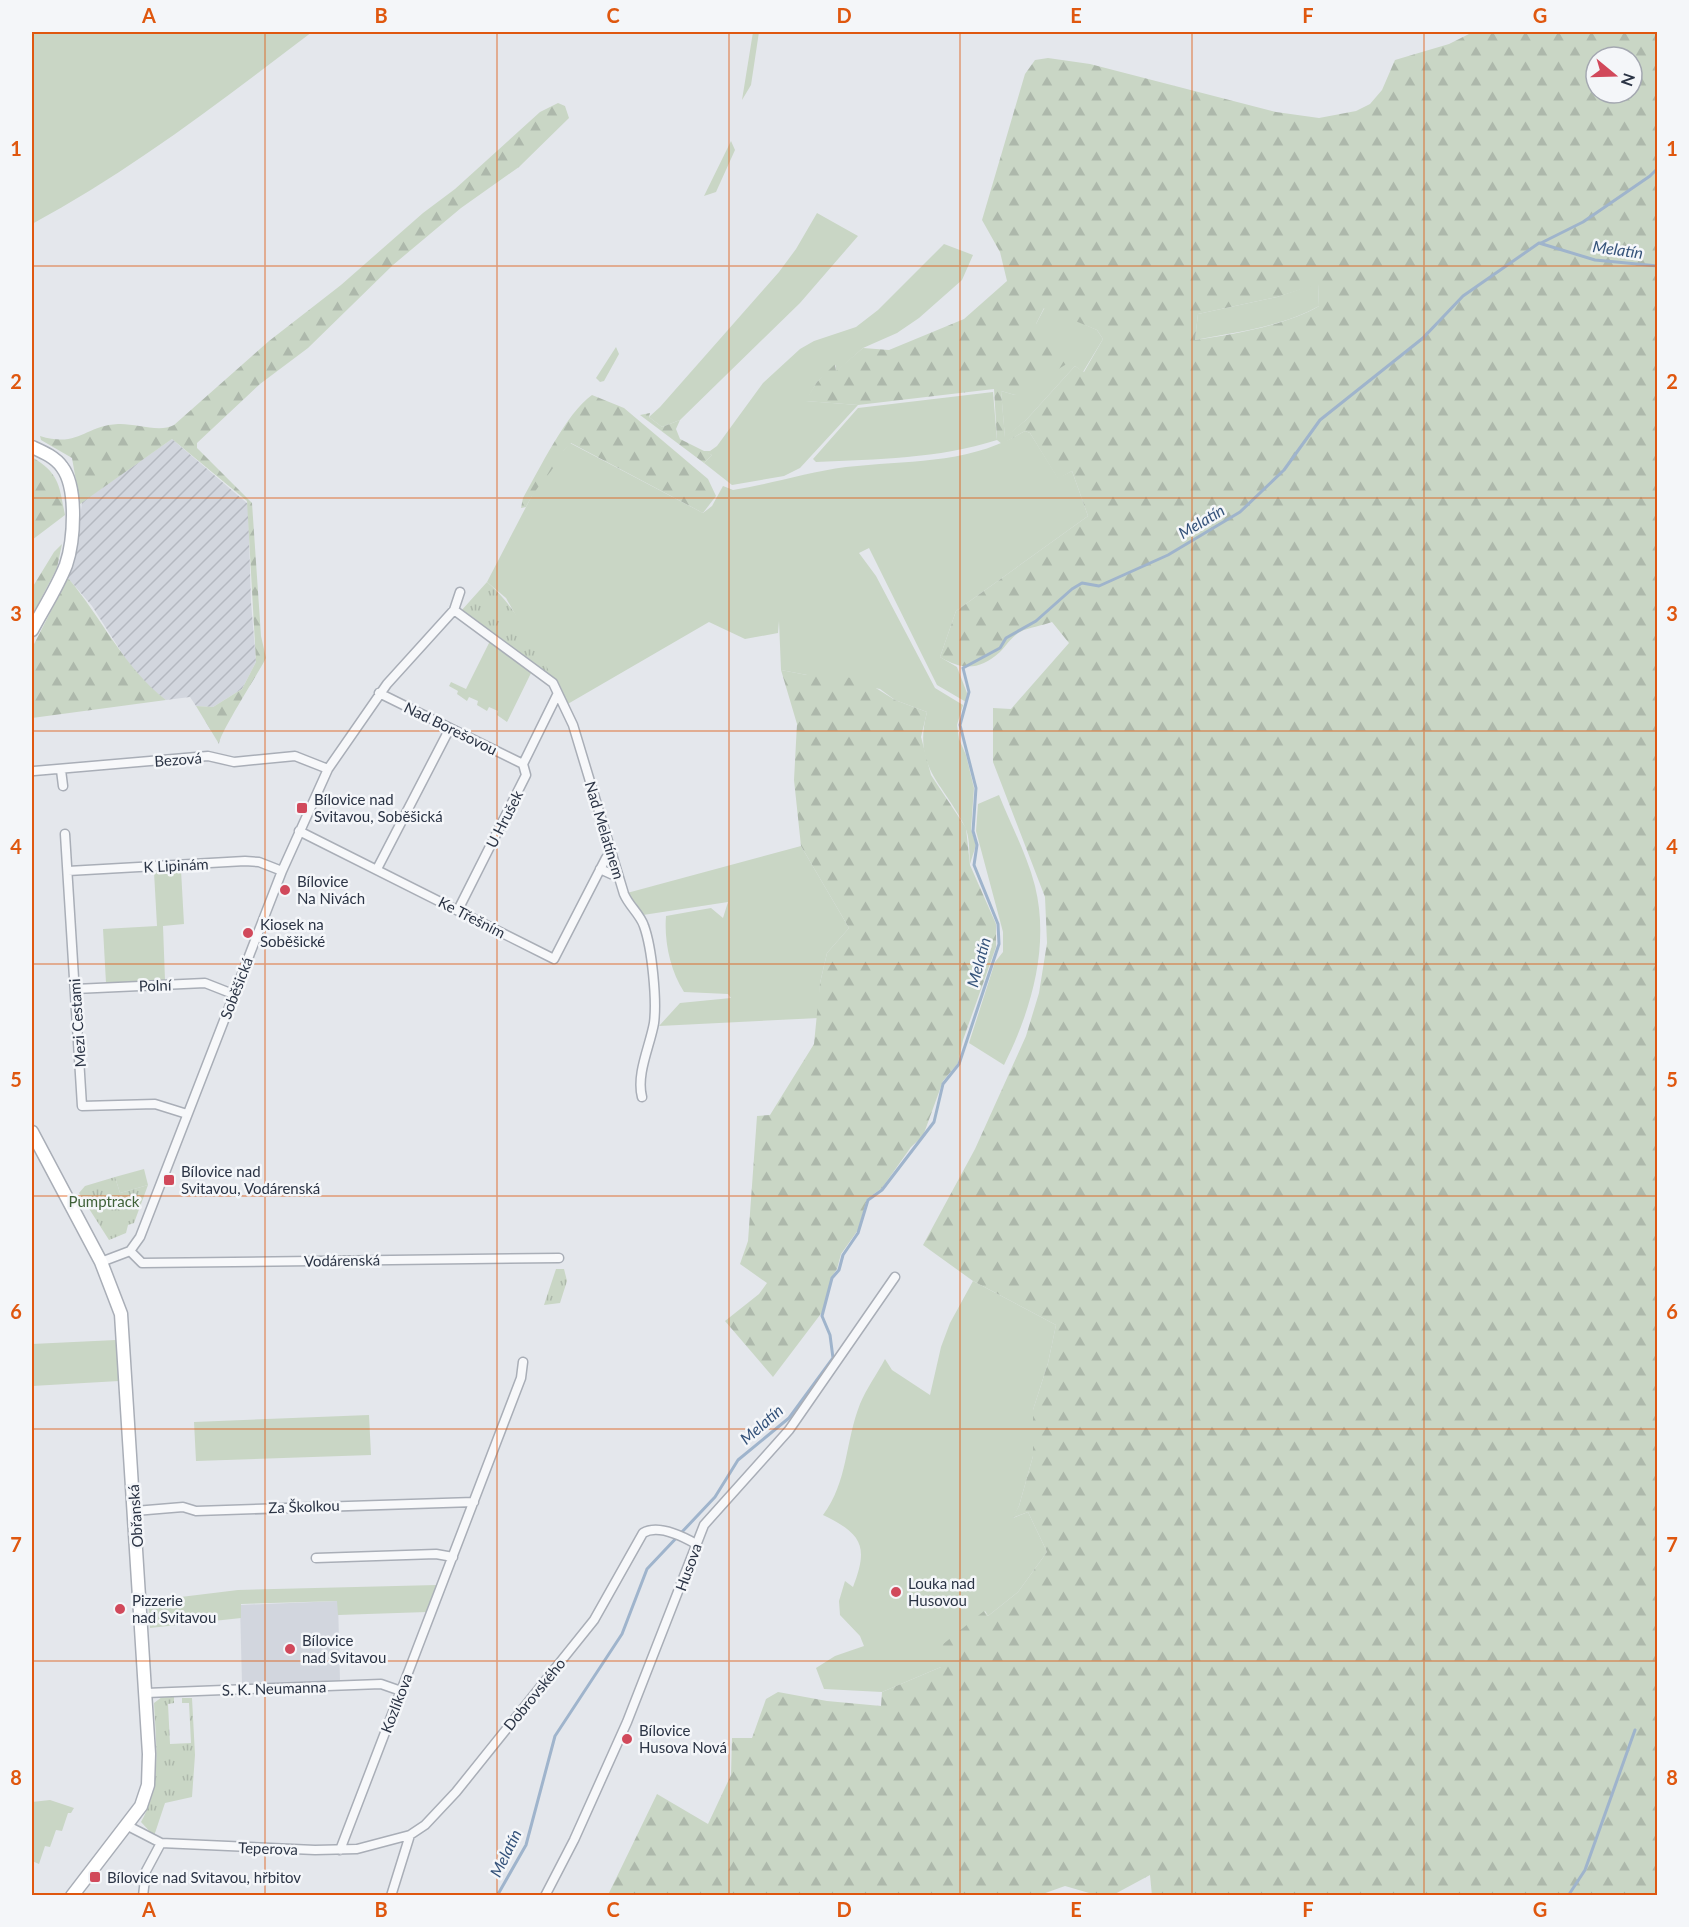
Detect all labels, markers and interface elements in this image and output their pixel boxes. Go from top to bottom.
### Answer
text: A [141,3,156,27]
text: B [374,3,388,27]
text: C [606,3,620,27]
text: D [836,3,852,27]
text: E [1070,3,1082,27]
text: F [1302,3,1314,27]
text: G [1533,3,1547,27]
north arrow [1584,45,1644,105]
text: N [1618,71,1640,89]
text: 1 [10,136,22,160]
text: 1 [1666,136,1678,160]
water label: Melatín [1592,236,1644,262]
text: 2 [10,369,22,393]
text: 2 [1666,369,1678,393]
water label: Melatín [1174,500,1228,542]
text: 3 [10,601,22,625]
text: 3 [1666,601,1678,625]
street label: Nad Borešovou [402,698,500,758]
street label: Bezová [154,748,202,770]
street label: Nad Melatínem [582,779,628,881]
street label: U Hrušek [482,787,526,851]
place label: Bílovice nad Svitavou, Soběšická [314,790,443,825]
marker: Bílovice nad Svitavou, Soběšická [295,801,309,815]
text: 4 [10,834,22,858]
text: 4 [1666,834,1678,858]
street label: K Lipinám [143,854,209,876]
place label: Bílovice Na Nivách [297,872,365,907]
marker: Bílovice Na Nivách [278,883,292,897]
street label: Ke Třešním [436,892,508,942]
place label: Kiosek na Soběšické [260,915,325,950]
marker: Kiosek na Soběšické [241,926,255,940]
water label: Melatín [962,935,994,989]
street label: Soběšická [216,954,256,1022]
street label: Polní [138,975,173,995]
street label: Mezi Cestami [65,978,89,1068]
text: 5 [10,1067,22,1091]
text: 5 [1666,1067,1678,1091]
place label: Bílovice nad Svitavou, Vodárenská [181,1162,320,1197]
marker: Bílovice nad Svitavou, Vodárenská [162,1173,176,1187]
park label: Pumptrack [69,1192,140,1210]
street label: Vodárenská [304,1250,380,1270]
text: 6 [10,1299,22,1323]
text: 6 [1666,1299,1678,1323]
water label: Melatín [736,1400,786,1448]
street label: Obřanská [124,1484,146,1548]
street label: Za Školkou [268,1496,340,1516]
text: 7 [10,1532,22,1556]
text: 7 [1666,1532,1678,1556]
street label: Husova [671,1541,705,1593]
place label: Louka nad Husovou [908,1574,975,1609]
marker: Louka nad Husovou [889,1585,903,1599]
place label: Pizzerie nad Svitavou [132,1591,216,1626]
marker: Pizzerie nad Svitavou [113,1602,127,1616]
place label: Bílovice nad Svitavou [302,1631,386,1666]
marker: Bílovice nad Svitavou [283,1642,297,1656]
street label: Dobrovského [499,1654,569,1734]
street label: Kozlíkova [376,1671,416,1735]
street label: S. K. Neumanna [222,1677,326,1699]
place label: Bílovice Husova Nová [639,1721,727,1756]
marker: Bílovice Husova Nová [620,1732,634,1746]
text: 8 [10,1765,22,1789]
text: 8 [1666,1765,1678,1789]
water label: Melatín [485,1826,525,1880]
street label: Teperova [238,1838,298,1858]
place label: Bílovice nad Svitavou, hřbitov [107,1868,301,1886]
marker: Bílovice nad Svitavou, hřbitov [88,1870,102,1884]
text: A [141,1897,156,1921]
text: B [374,1897,388,1921]
text: C [606,1897,620,1921]
text: D [836,1897,852,1921]
text: E [1070,1897,1082,1921]
text: F [1302,1897,1314,1921]
text: G [1533,1897,1547,1921]

